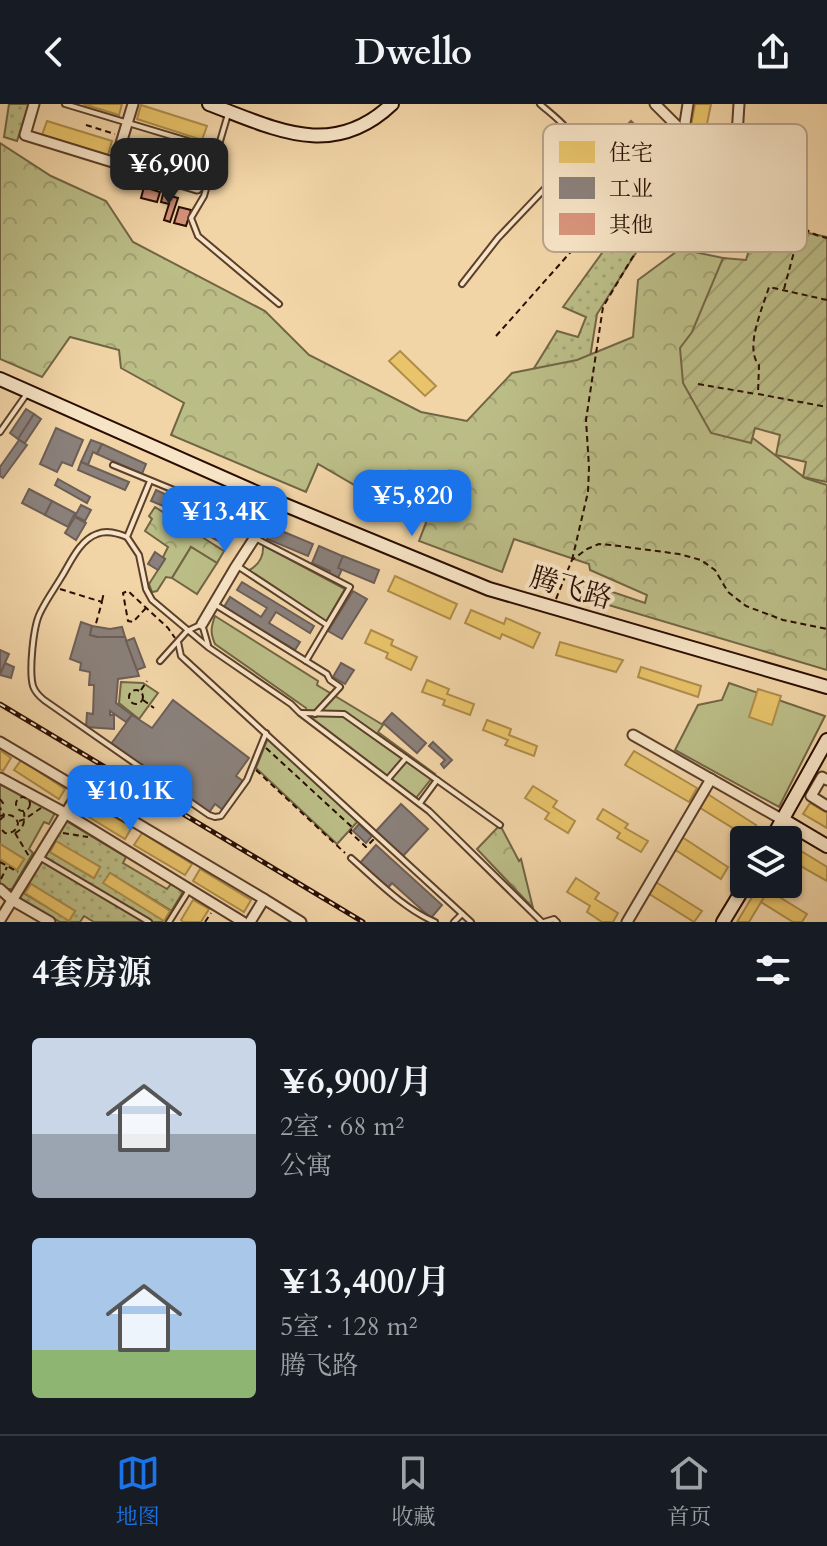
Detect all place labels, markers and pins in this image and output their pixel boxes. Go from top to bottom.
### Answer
pin: ¥6,900 [104,138,234,206]
pin: ¥5,820 [347,470,477,538]
pin: ¥13.4K [160,486,290,554]
pin: ¥10.1K [65,765,195,833]

